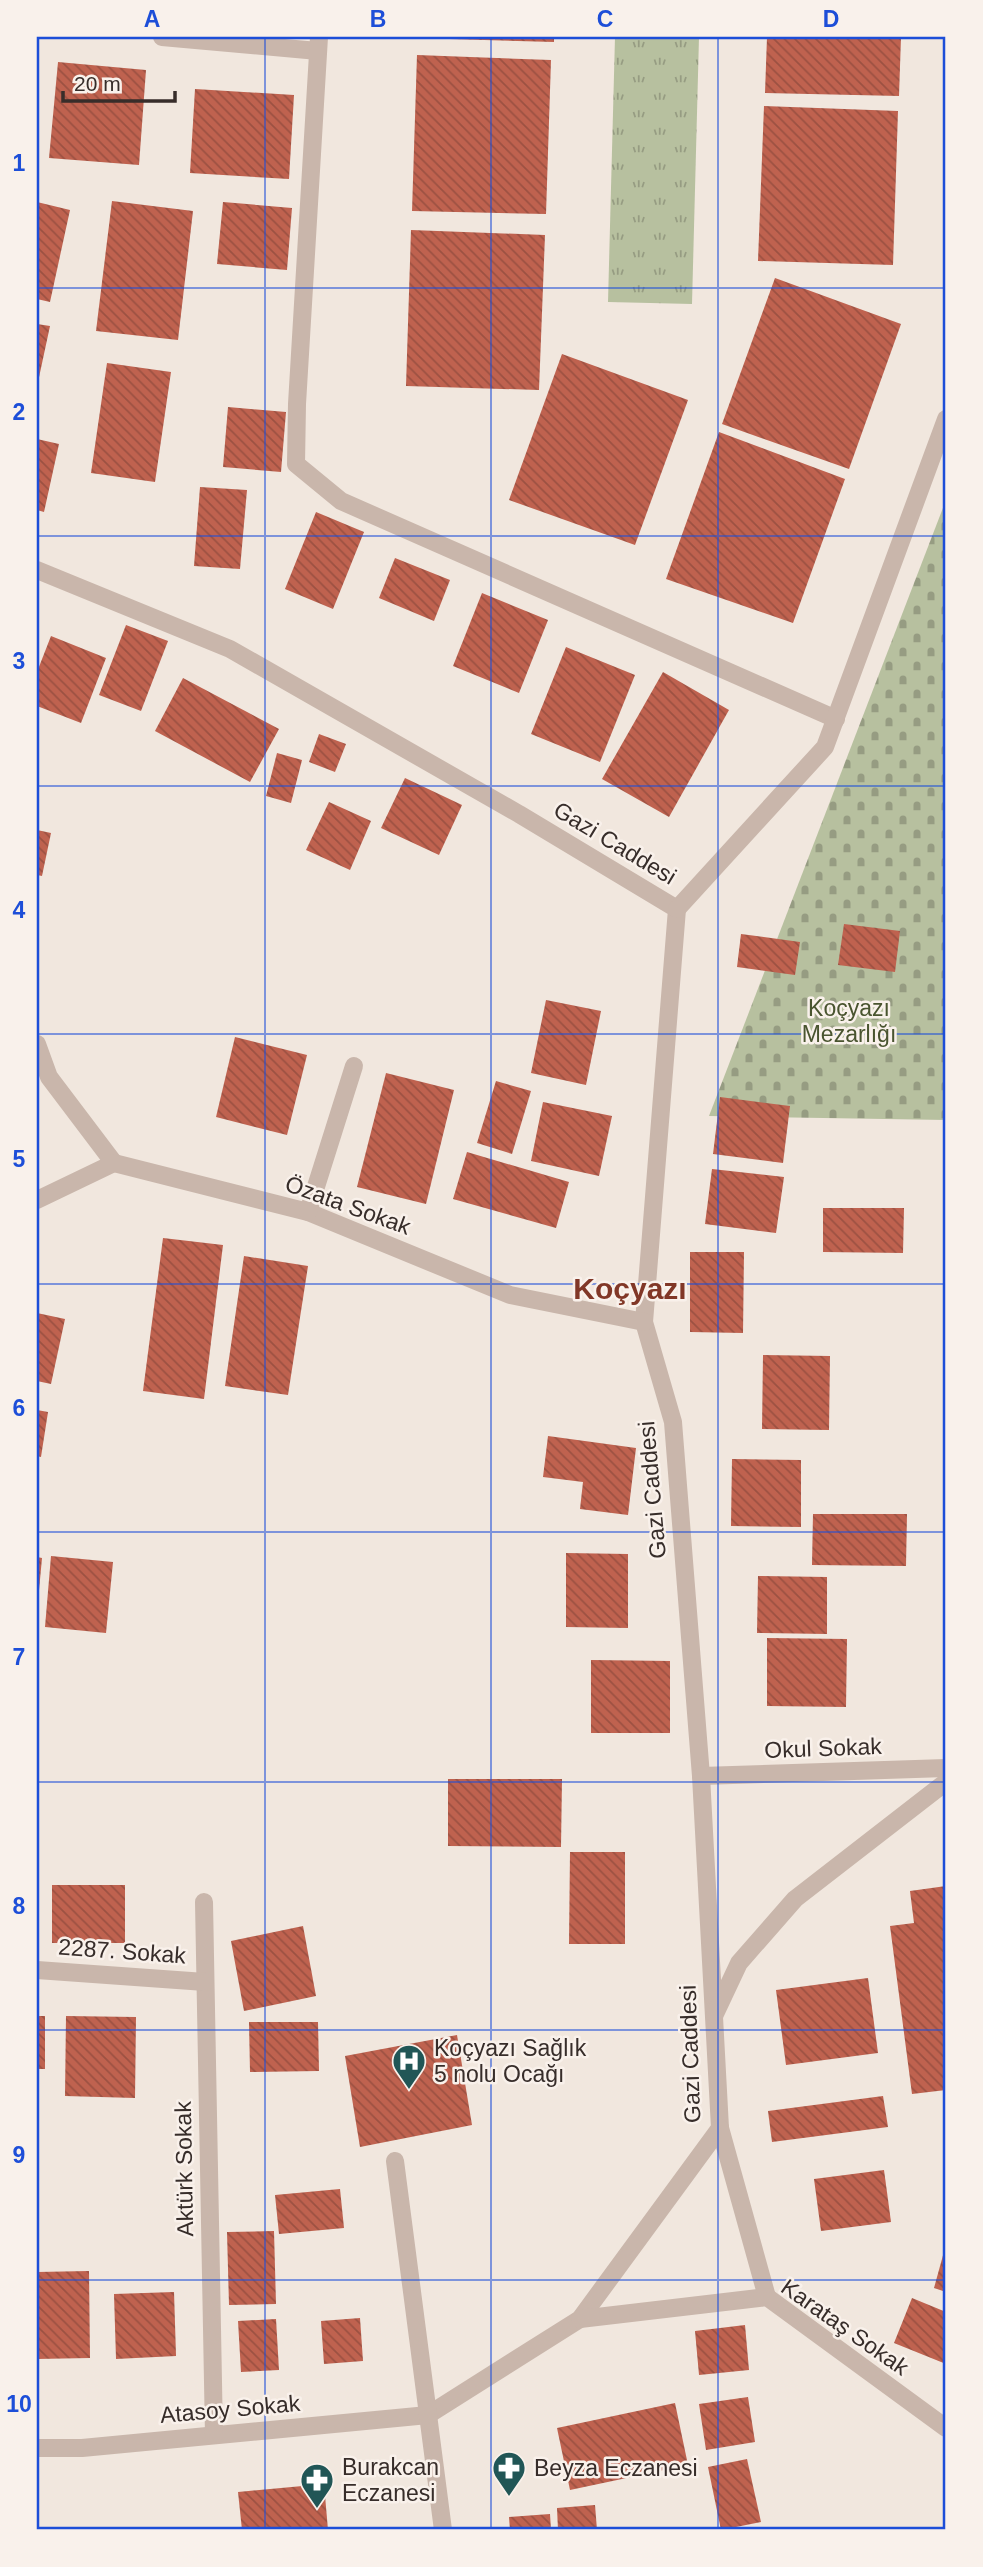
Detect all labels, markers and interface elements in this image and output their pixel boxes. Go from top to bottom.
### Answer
text: A [144,6,160,32]
text: B [370,6,386,32]
text: C [597,6,613,32]
text: D [823,6,839,32]
scale bar [63,60,175,104]
text: 20 m [74,72,121,95]
text: 1 [13,150,26,176]
text: 2 [13,399,25,425]
text: 3 [13,648,25,674]
street label: Gazi Caddesi [549,796,681,890]
text: 4 [13,897,26,923]
park label: Koçyazı Mezarlığı [802,995,896,1047]
text: 5 [13,1146,26,1172]
street label: Özata Sokak [282,1170,415,1240]
district label: Koçyazı [573,1272,687,1305]
text: 6 [13,1395,25,1421]
street label: Gazi Caddesi [633,1420,671,1560]
text: 7 [13,1644,25,1670]
street label: Okul Sokak [764,1733,883,1763]
text: 8 [13,1893,26,1919]
street label: 2287. Sokak [57,1934,187,1968]
street label: Gazi Caddesi [675,1985,705,2123]
place label: Koçyazı Sağlık 5 nolu Ocağı [434,2035,587,2087]
hospital icon: Koçyazı Sağlık 5 nolu Ocağı [390,2042,428,2091]
street label: Aktürk Sokak [170,2101,198,2237]
text: 9 [13,2142,25,2168]
street label: Karataş Sokak [776,2273,914,2381]
street label: Atasoy Sokak [159,2390,302,2428]
text: 10 [6,2391,32,2417]
pharmacy icon: Beyza Eczanesi [490,2449,528,2498]
place label: Burakcan Eczanesi [342,2454,439,2506]
place label: Beyza Eczanesi [534,2455,698,2481]
pharmacy icon: Burakcan Eczanesi [298,2461,336,2510]

